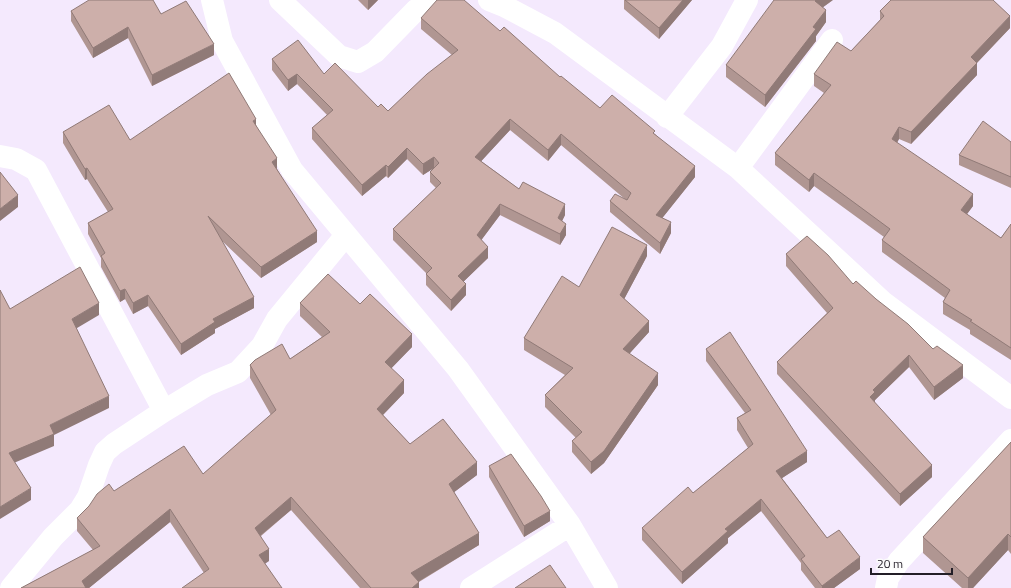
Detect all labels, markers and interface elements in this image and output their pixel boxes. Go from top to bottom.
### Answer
scale bar [871,550,952,576]
text: 20 m [877,554,903,573]

